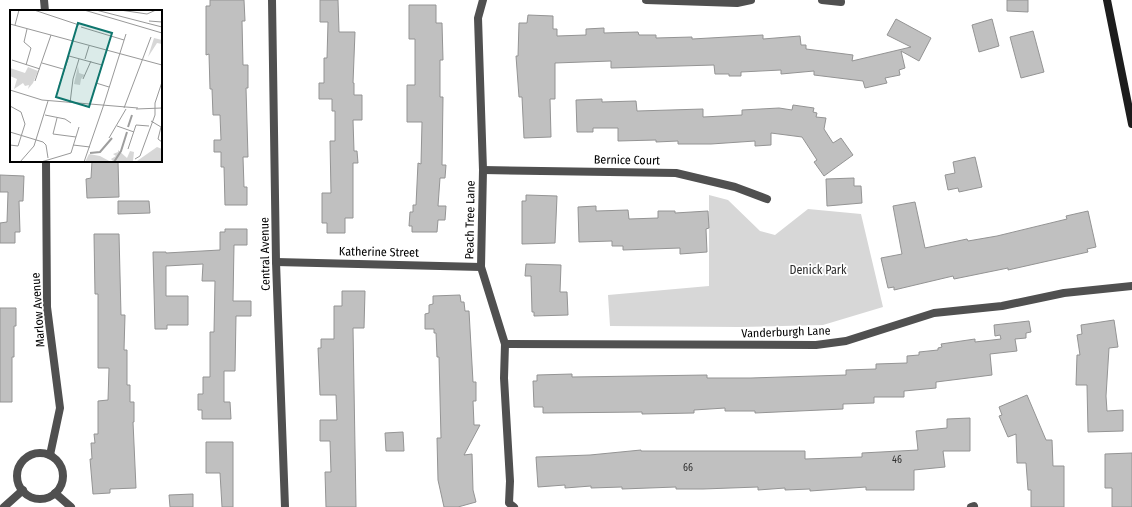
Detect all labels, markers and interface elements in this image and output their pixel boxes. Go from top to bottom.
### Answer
inset map [10,10,162,162]
street label: Bernice Court [594,152,660,168]
street label: Peach Tree Lane [462,180,478,260]
street label: Central Avenue [257,217,273,291]
street label: Katherine Street [339,244,419,260]
park label: Denick Park [789,263,847,277]
street label: Marlow Avenue [28,272,48,348]
street label: Vanderburgh Lane [741,323,831,341]
house number: 46 [892,454,902,466]
house number: 66 [683,462,693,474]

